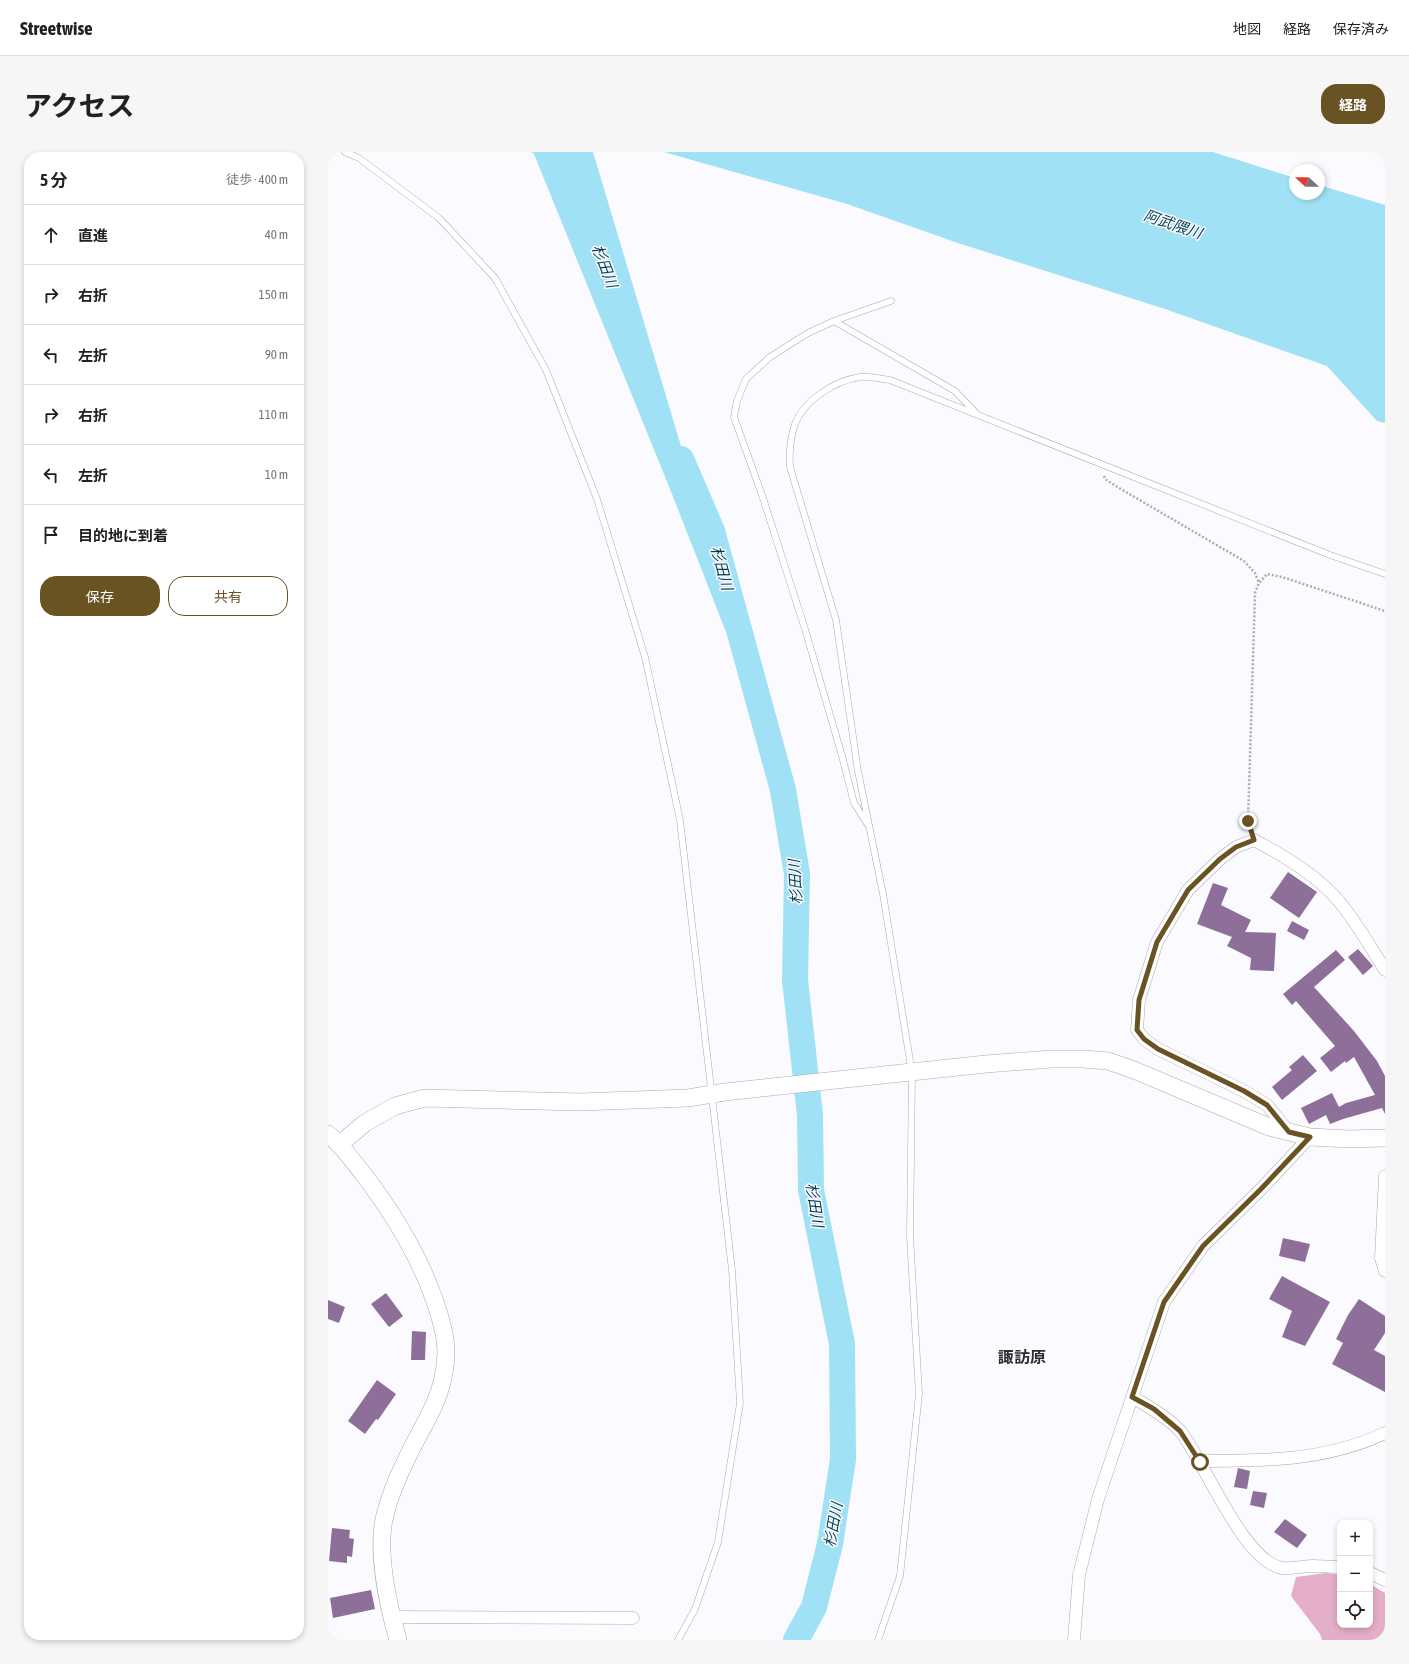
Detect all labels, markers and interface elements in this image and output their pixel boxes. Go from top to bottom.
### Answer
text: Streetwise [20,17,93,39]
text: 地図 [1233,21,1261,37]
text: 経路 [1283,21,1311,37]
text: 保存済み [1333,21,1389,37]
button: 経路 [1321,84,1385,124]
text: アクセス [24,90,135,122]
north arrow [1289,164,1325,200]
text: 5 分 [40,170,67,190]
text: 徒歩 · 400 m [226,172,288,187]
water label: 阿武隈川 [1142,206,1206,242]
icon: ahead [40,224,62,246]
text: 直進 [78,227,108,244]
text: 40 m [265,227,288,242]
water label: 杉田川 [589,242,622,292]
icon: right [40,284,62,306]
text: 右折 [78,287,108,304]
text: 150 m [259,287,288,302]
icon: left [40,344,62,366]
text: 左折 [78,347,108,364]
text: 90 m [265,347,288,362]
icon: right [40,404,62,426]
text: 右折 [78,407,108,424]
text: 110 m [259,407,288,422]
icon: left [40,464,62,486]
text: 左折 [78,467,108,484]
text: 10 m [265,467,288,482]
icon: arrive [40,524,62,546]
text: 目的地に到着 [78,527,168,544]
water label: 杉田川 [708,544,737,594]
button: 保存 [40,576,160,616]
button: 共有 [168,576,288,616]
route end [1239,812,1257,830]
water label: 杉田川 [785,857,805,905]
water label: 杉田川 [803,1181,827,1231]
district label: 諏訪原 [998,1348,1046,1366]
route start [1191,1453,1209,1471]
water label: 杉田川 [821,1499,846,1549]
map controls [1337,1520,1373,1628]
button: + [1337,1520,1373,1556]
button: − [1337,1556,1373,1592]
button: locate [1337,1592,1373,1628]

